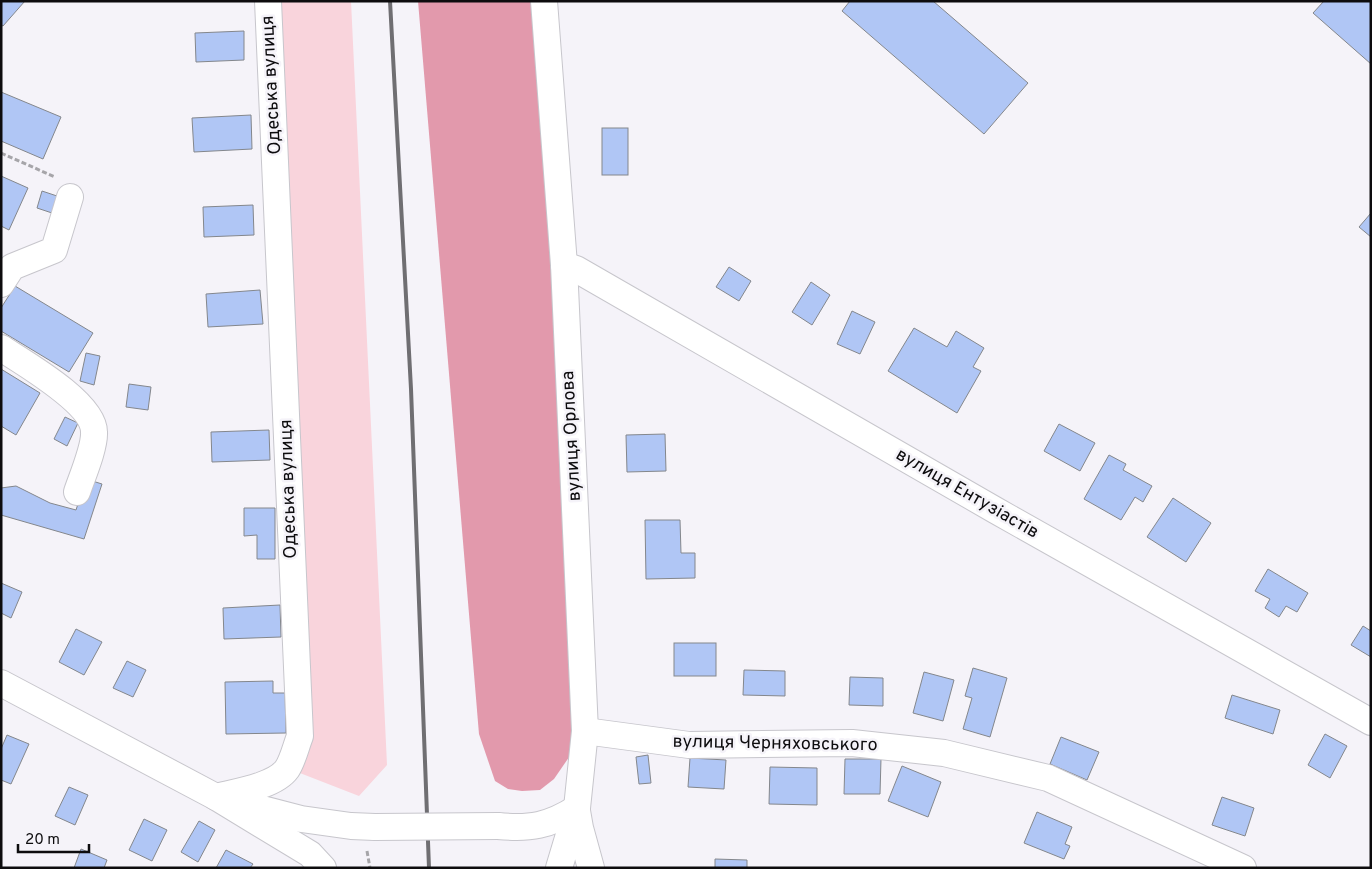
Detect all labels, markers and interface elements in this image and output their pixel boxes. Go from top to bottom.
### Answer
street label: Одеська вулиця [257,15,287,155]
street label: вулиця Орлова [557,370,587,502]
street label: Одеська вулиця [275,419,303,559]
street label: вулиця Ентузіастів [891,444,1043,544]
street label: вулиця Черняховського [672,731,878,757]
scale bar [18,822,89,854]
text: 20 m [25,831,60,850]

